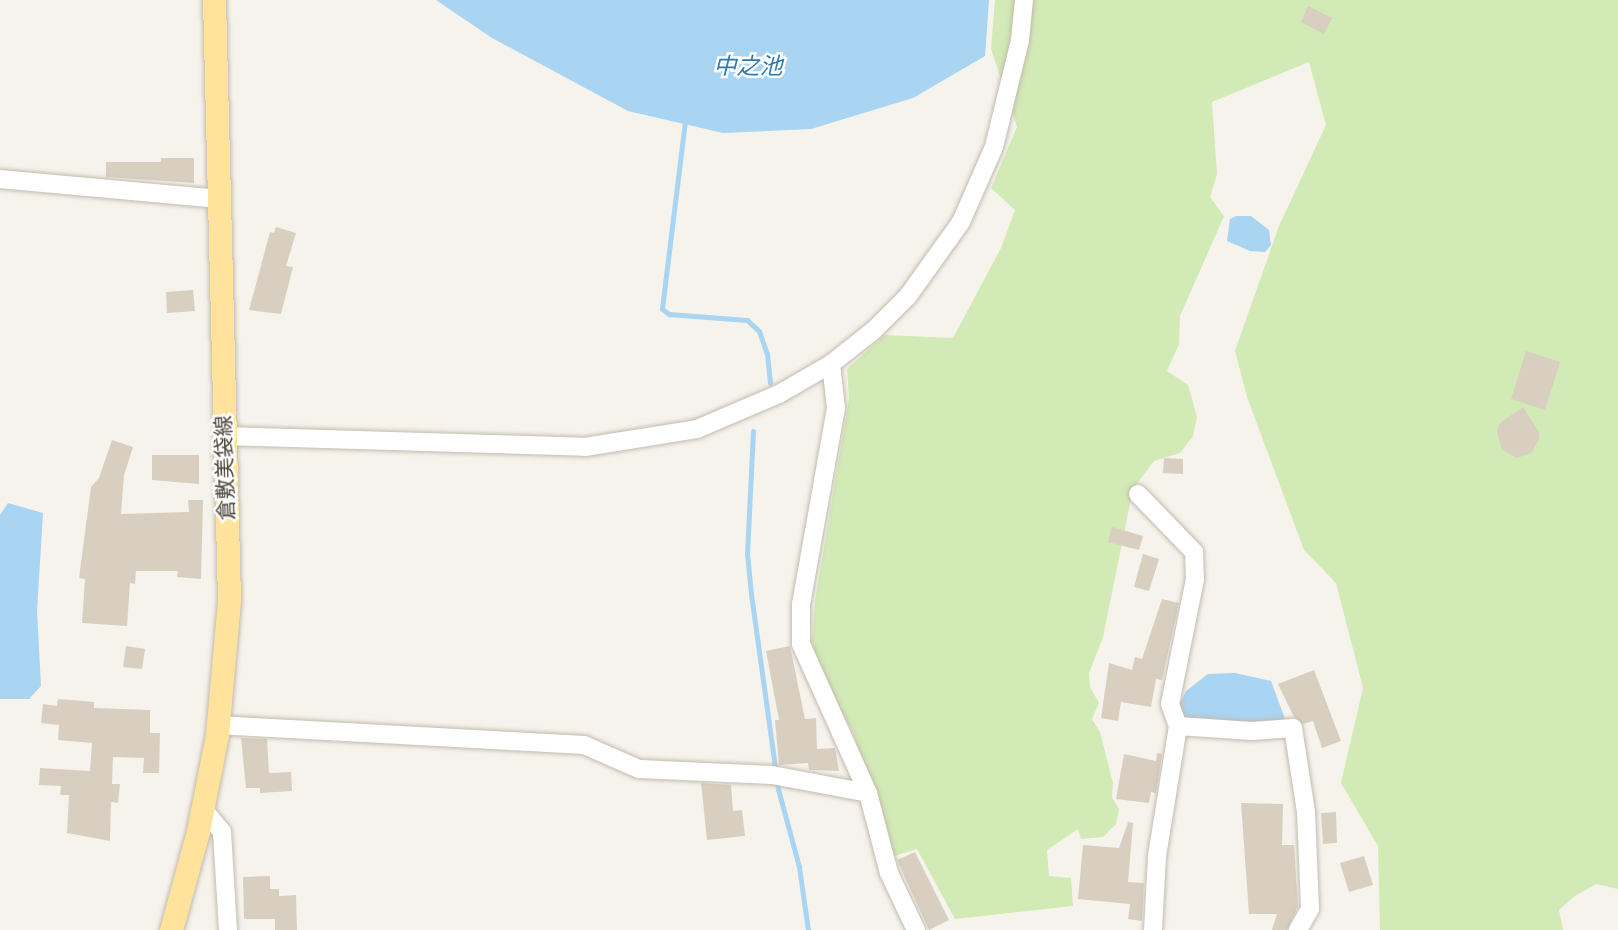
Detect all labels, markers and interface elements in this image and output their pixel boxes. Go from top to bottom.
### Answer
water label: 中之池 [714,52,782,80]
street label: 倉敷美袋線 [211,415,239,521]

